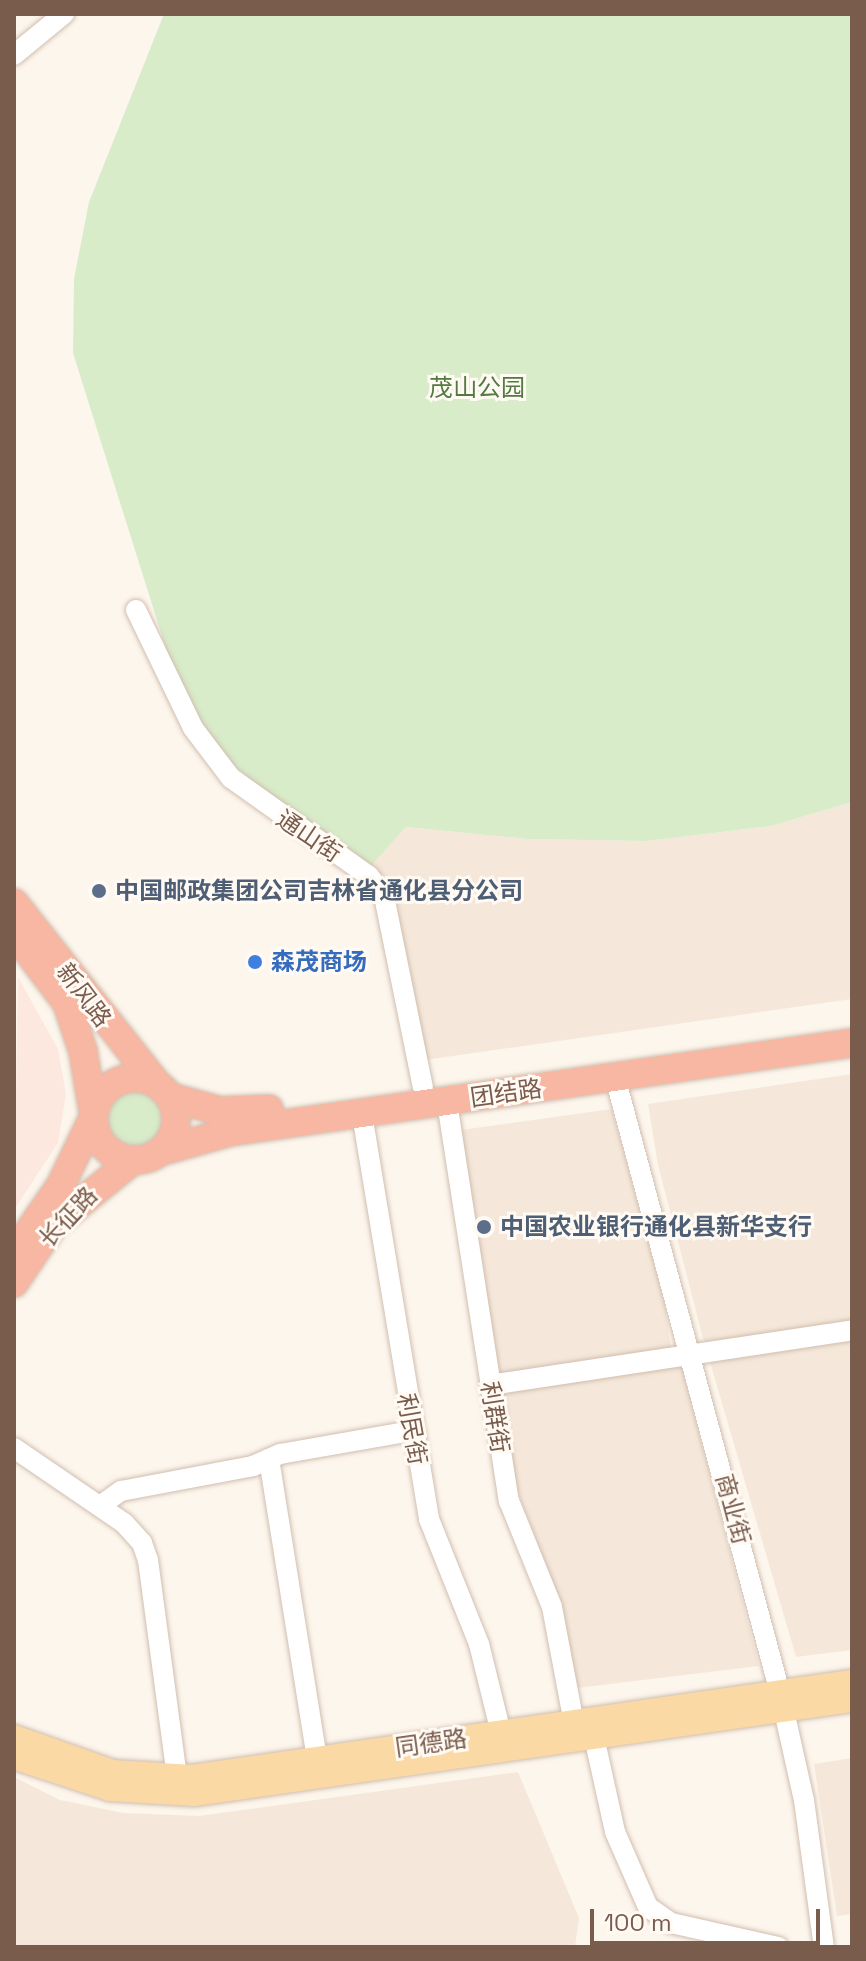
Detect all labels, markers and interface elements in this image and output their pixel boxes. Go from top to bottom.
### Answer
park label: 茂山公园 [429,374,525,402]
street label: 通山街 [271,804,347,868]
place label: 中国邮政集团公司吉林省通化县分公司 [115,877,523,905]
marker: 中国邮政集团公司吉林省通化县分公司 [90,882,108,900]
place label: 森茂商场 [271,948,367,976]
marker: 森茂商场 [246,953,264,971]
street label: 新风路 [51,958,117,1032]
street label: 团结路 [468,1074,544,1112]
street label: 长征路 [33,1181,103,1253]
place label: 中国农业银行通化县新华支行 [500,1213,812,1241]
marker: 中国农业银行通化县新华支行 [475,1218,493,1236]
street label: 利群街 [475,1379,515,1455]
street label: 利民街 [392,1391,432,1467]
street label: 商业街 [710,1470,756,1548]
street label: 同德路 [393,1724,469,1762]
scale bar [594,1893,824,1943]
text: 100 m [604,1907,672,1938]

